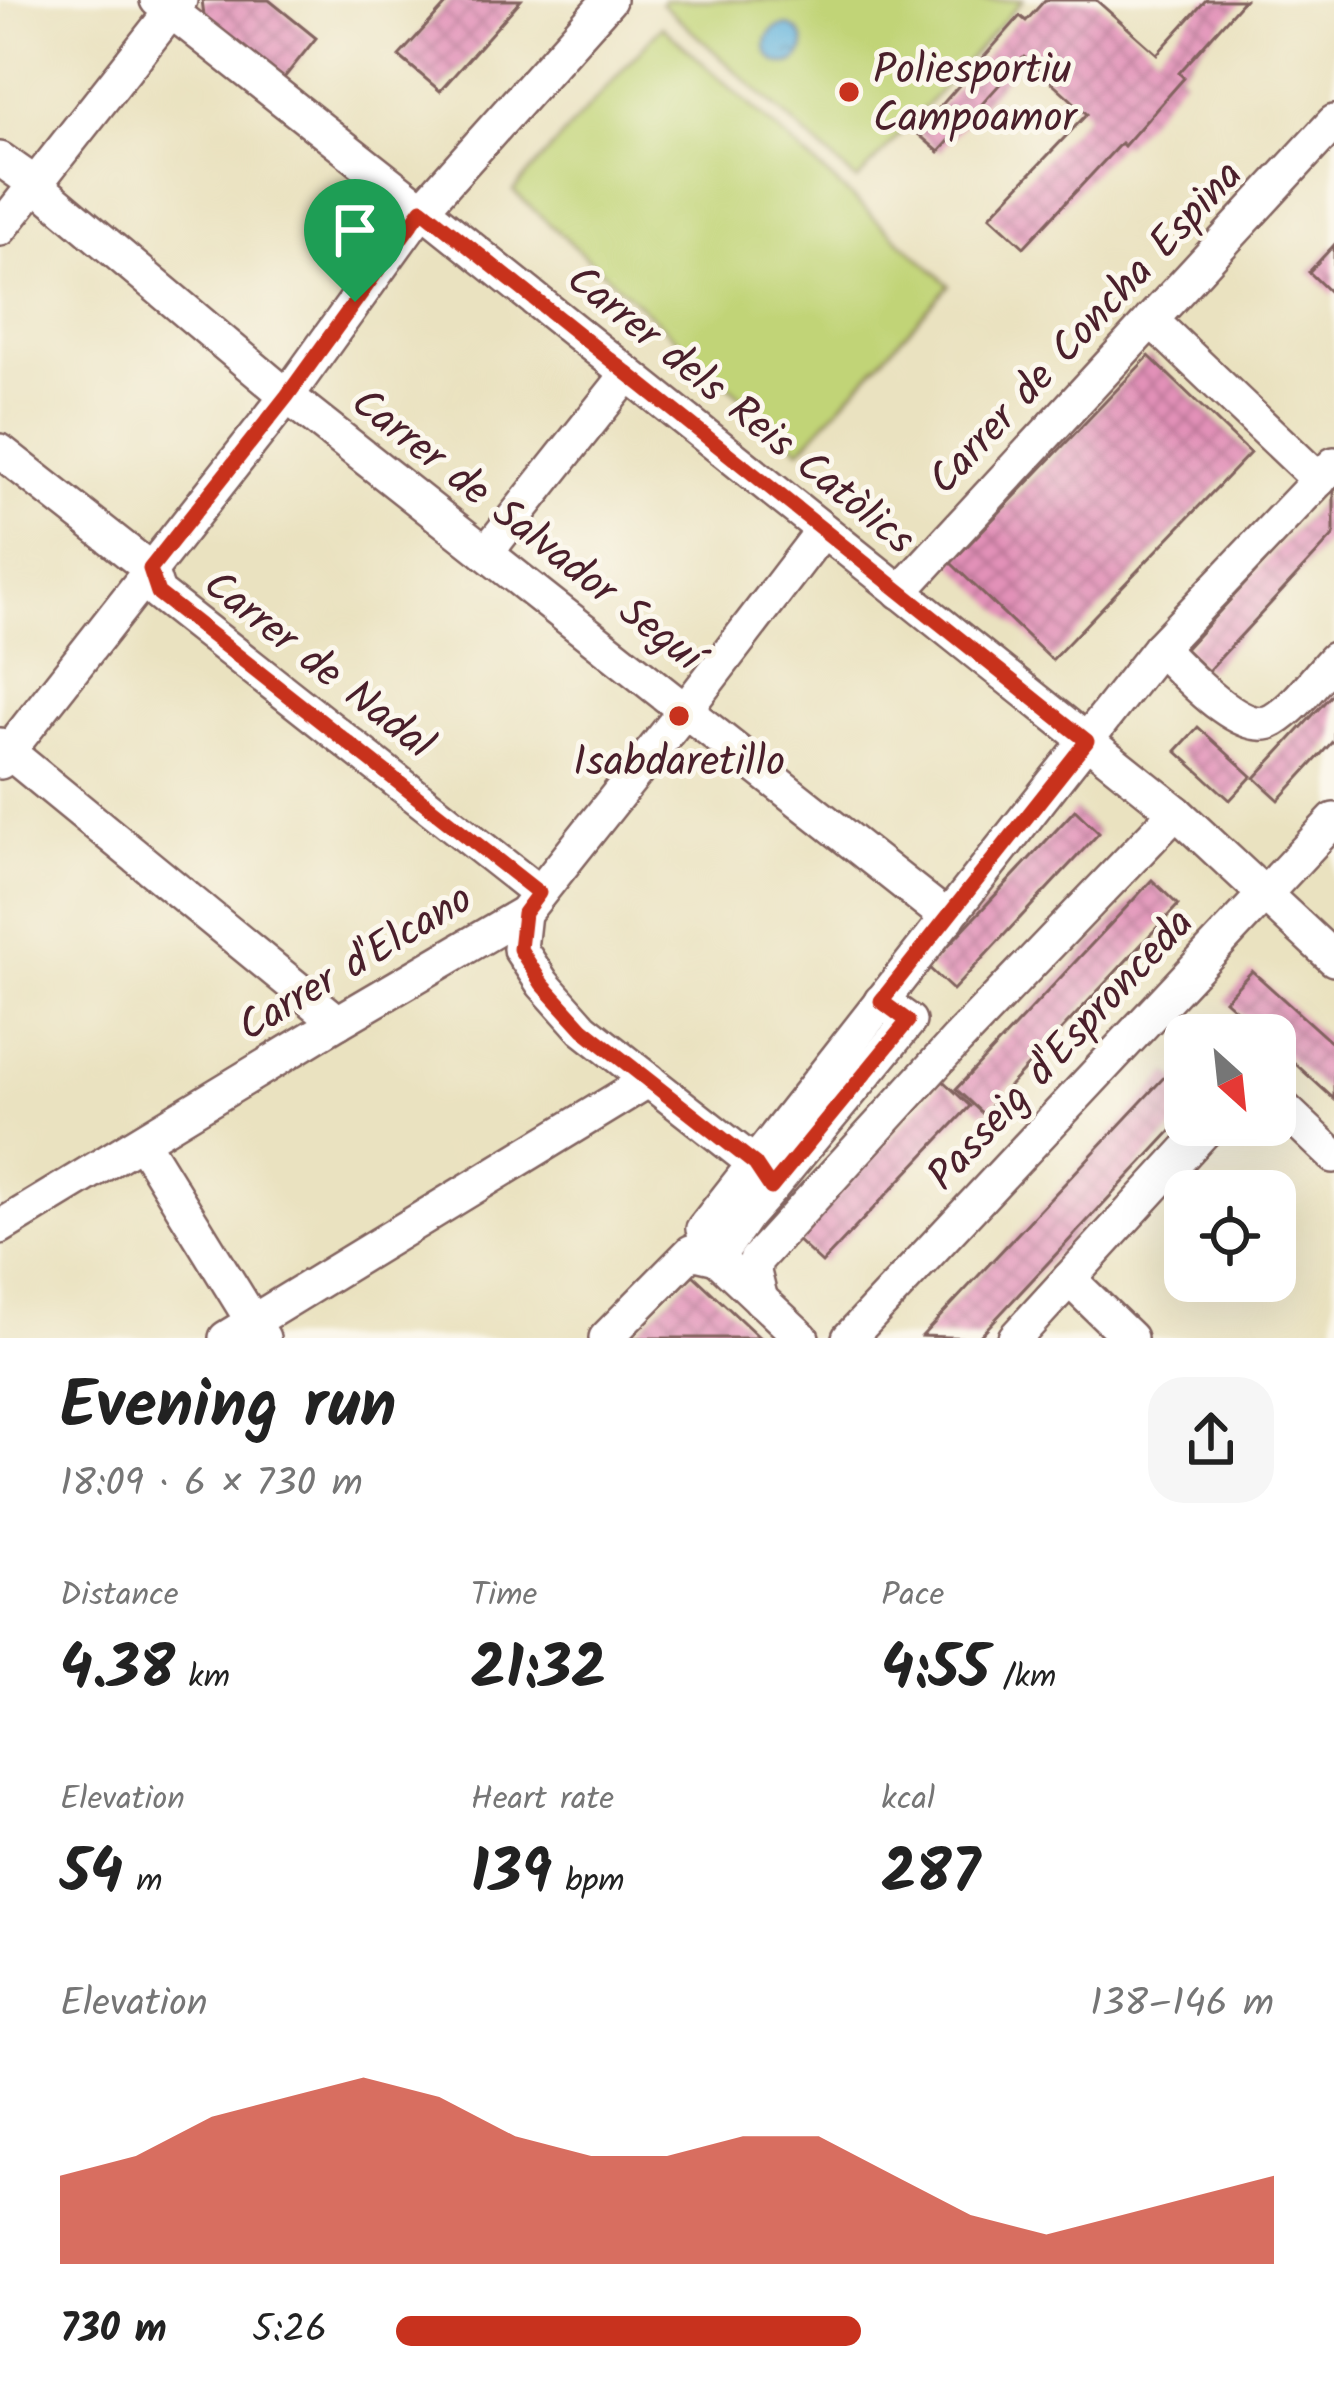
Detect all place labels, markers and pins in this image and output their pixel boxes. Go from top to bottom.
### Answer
place label: Poliesportiu Campoamor [873,38,1079,153]
marker: Poliesportiu Campoamor [836,79,862,105]
pin [304,179,406,302]
marker: Isabdaretillo [666,703,692,729]
place label: Isabdaretillo [573,730,785,797]

